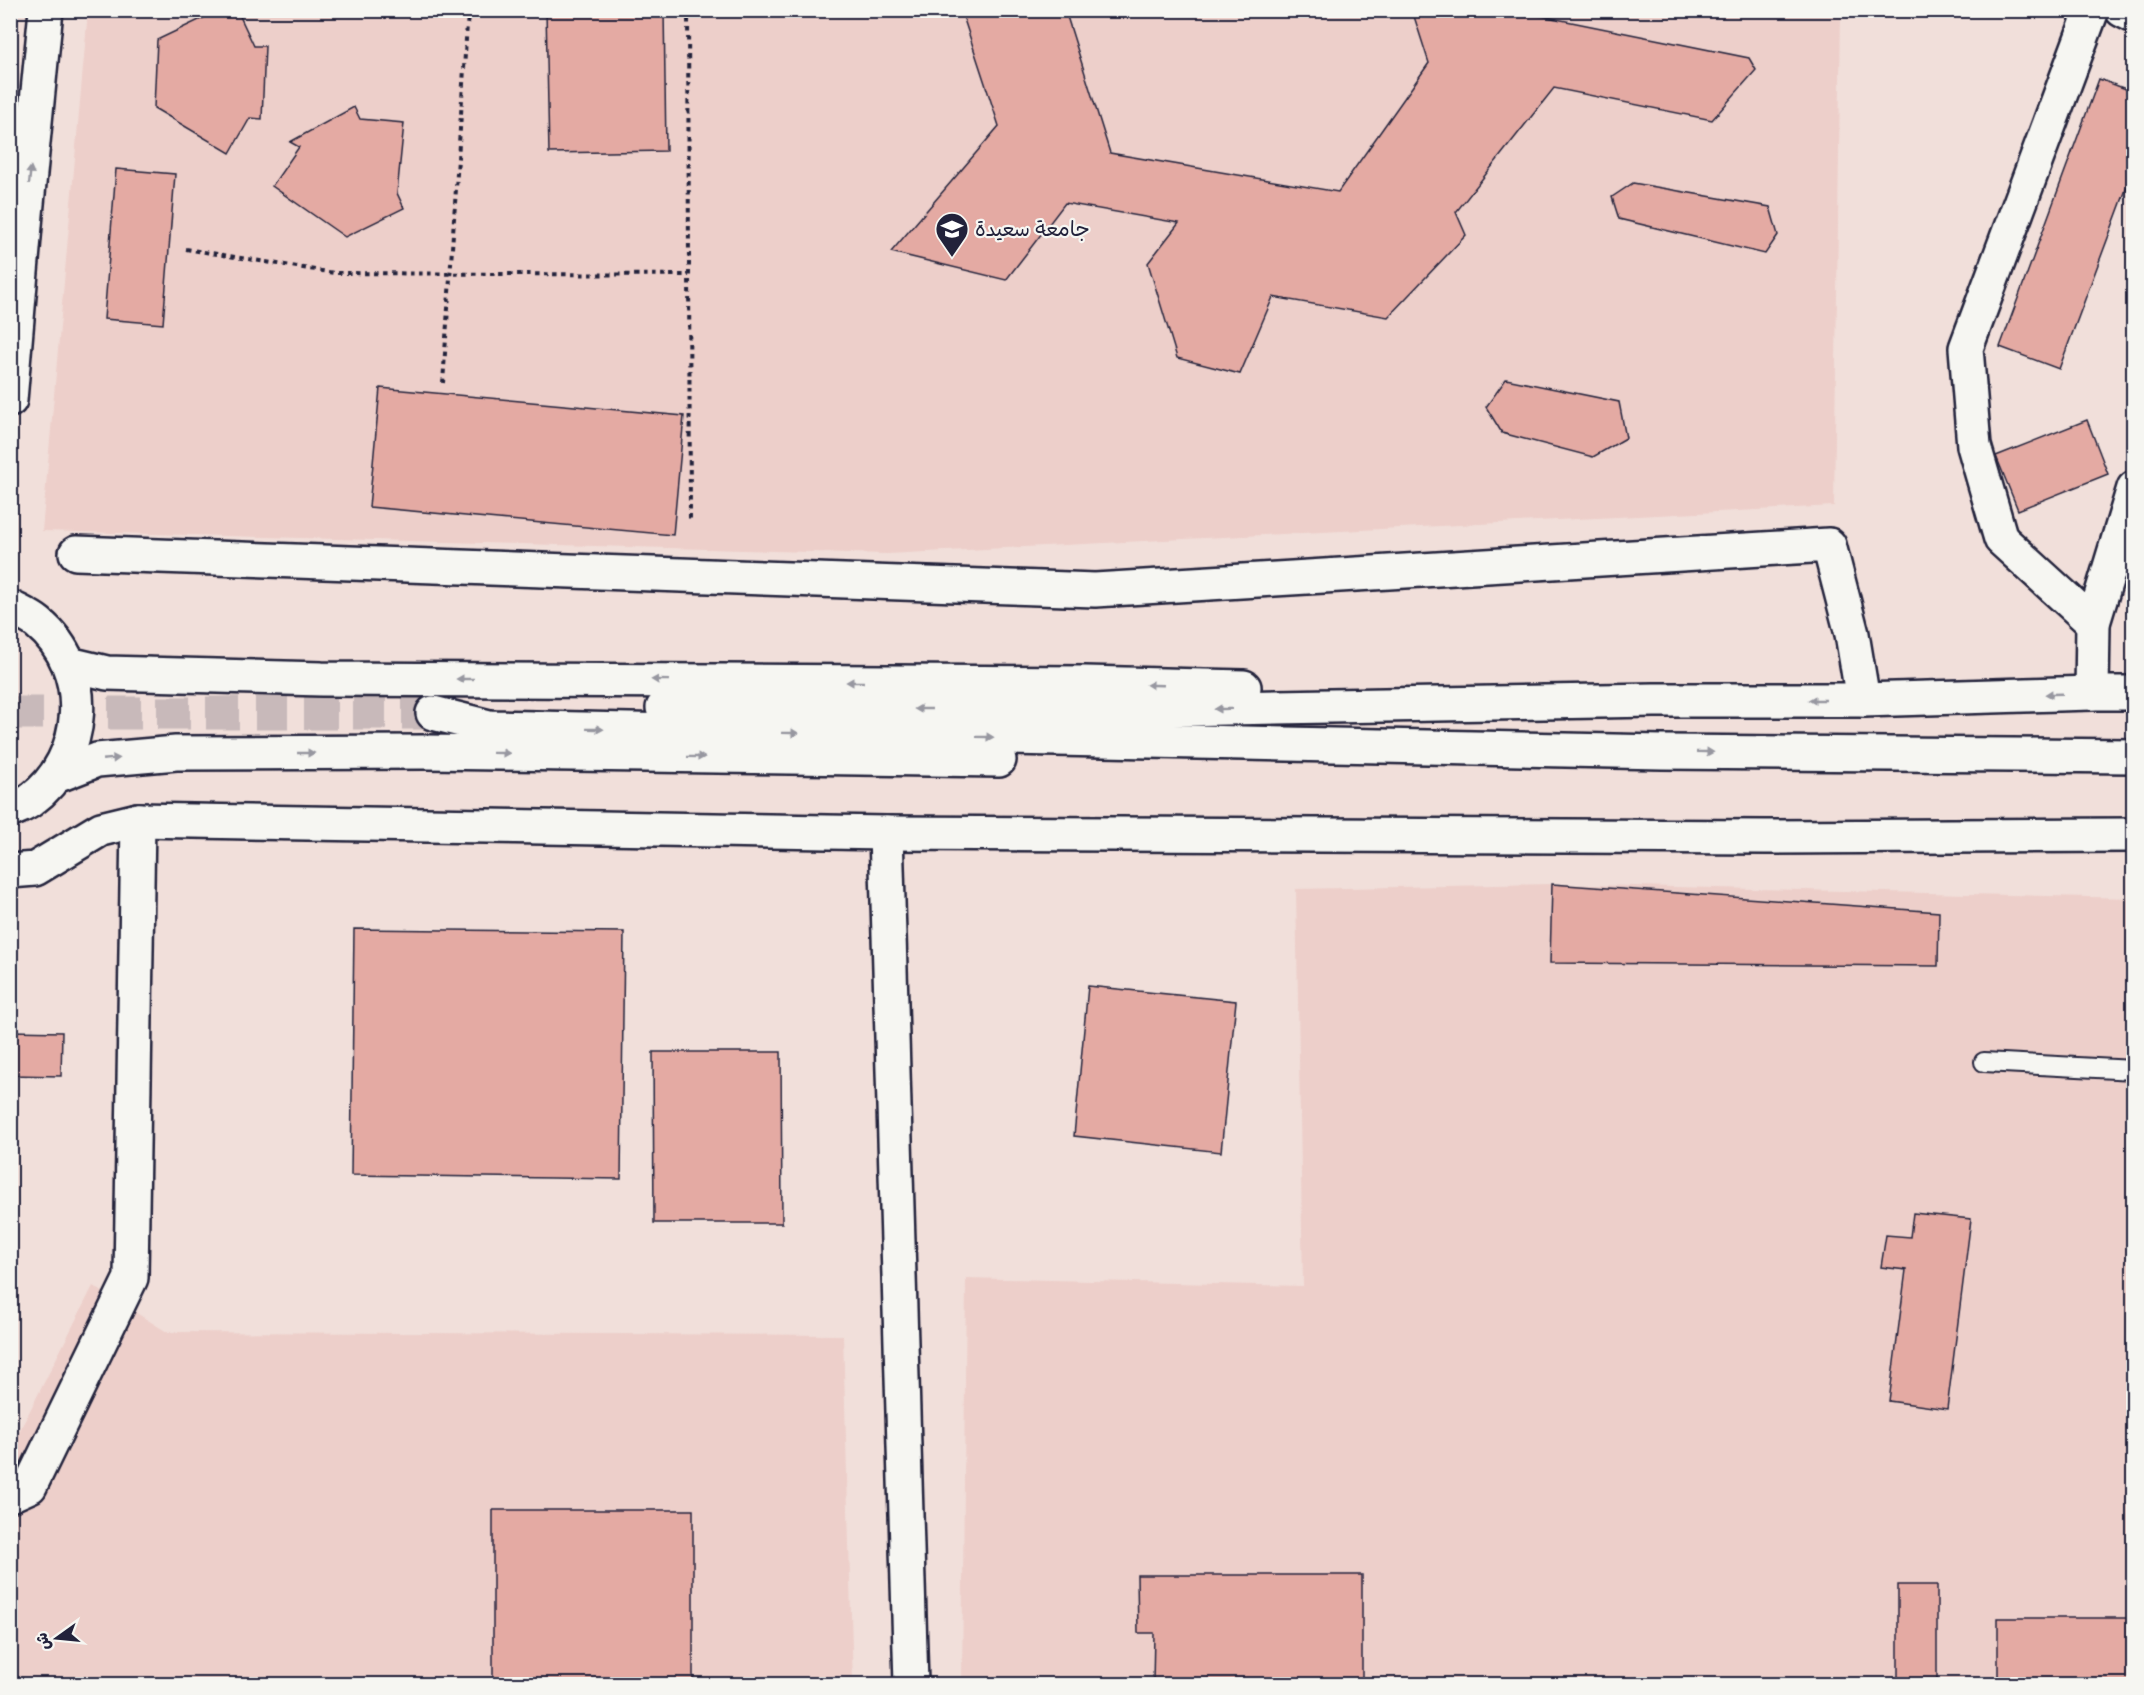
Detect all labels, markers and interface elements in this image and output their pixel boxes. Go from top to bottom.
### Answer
one-way arrow [25,165,35,184]
school or university icon: جامعة سعيدة [934,211,970,258]
place label: جامعة سعيدة [975,216,1090,246]
one-way arrow [455,674,474,684]
one-way arrow [650,675,669,685]
one-way arrow [845,677,864,687]
one-way arrow [1145,680,1164,689]
one-way arrow [2045,689,2064,699]
one-way arrow [1808,695,1827,705]
one-way arrow [1214,704,1233,713]
one-way arrow [914,705,933,714]
one-way arrow [585,724,604,734]
one-way arrow [780,728,799,738]
one-way arrow [975,733,994,742]
one-way arrow [1695,747,1714,757]
one-way arrow [297,748,316,758]
one-way arrow [492,749,511,758]
one-way arrow [687,752,706,761]
one-way arrow [102,754,121,764]
north arrow [27,1608,87,1668]
text: ش [31,1630,58,1653]

